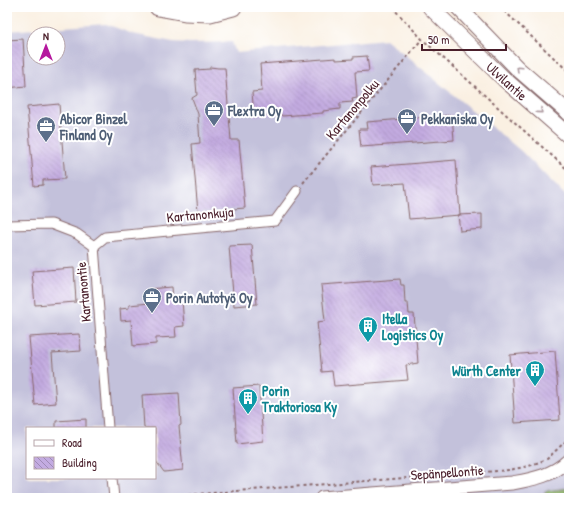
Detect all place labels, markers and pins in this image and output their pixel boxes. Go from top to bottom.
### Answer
office icon: Flextra Oy [203,99,225,127]
place label: Flextra Oy [227,101,282,122]
office icon: Pekkaniska Oy [396,107,418,135]
place label: Abicor Binzel Finland Oy [59,109,128,146]
place label: Pekkaniska Oy [421,109,494,130]
office icon: Abicor Binzel Finland Oy [35,115,57,143]
office icon: Porin Autotyö Oy [141,286,163,314]
place label: Porin Autotyö Oy [166,288,253,309]
place label: Itella Logistics Oy [382,309,443,346]
building icon: Itella Logistics Oy [357,315,379,343]
building icon: Würth Center [524,359,546,387]
place label: Würth Center [452,361,522,380]
place label: Porin Traktoriosa Ky [261,381,337,418]
building icon: Porin Traktoriosa Ky [237,387,259,415]

